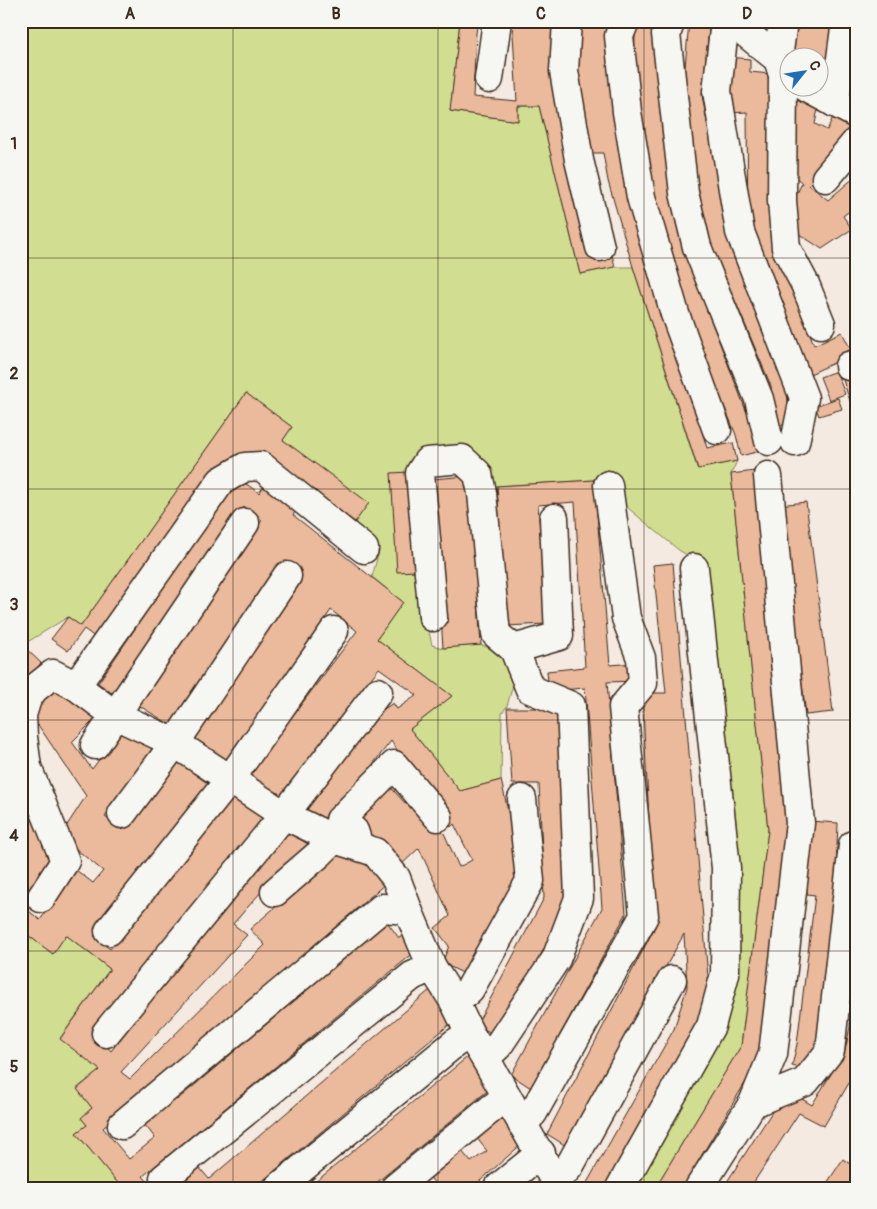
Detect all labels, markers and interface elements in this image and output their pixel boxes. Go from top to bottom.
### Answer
text: A [125,4,136,24]
text: B [331,4,341,24]
text: C [536,4,546,24]
text: D [742,4,752,24]
north arrow [780,48,830,98]
text: С [805,58,825,74]
text: 1 [11,134,17,154]
text: 2 [10,364,19,384]
text: 3 [10,595,19,615]
text: 4 [9,826,19,846]
text: 5 [10,1057,19,1077]

